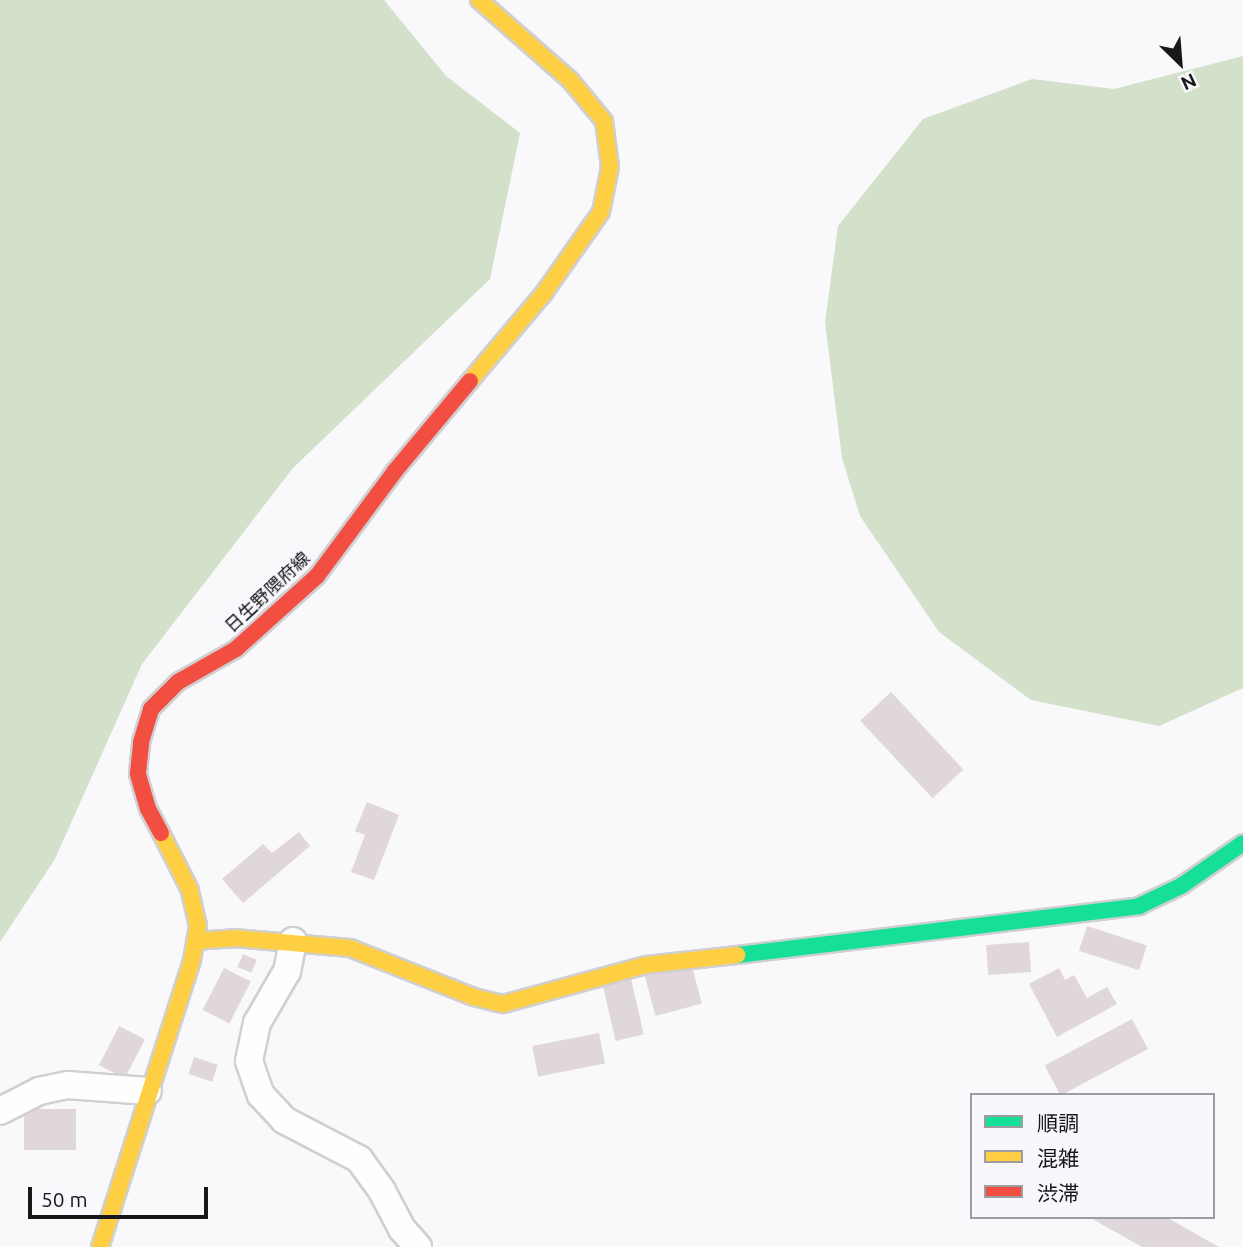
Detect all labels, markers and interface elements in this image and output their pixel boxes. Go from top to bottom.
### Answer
north arrow [1145,28,1215,98]
text: N [1178,69,1200,95]
street label: 日生野隈府線 [220,547,314,637]
legend [970,1093,1215,1219]
text: 順調 [1037,1111,1079,1135]
text: 混雑 [1037,1146,1079,1170]
scale bar [32,1174,212,1218]
text: 渋滞 [1037,1181,1079,1205]
text: 50 m [41,1187,88,1211]

